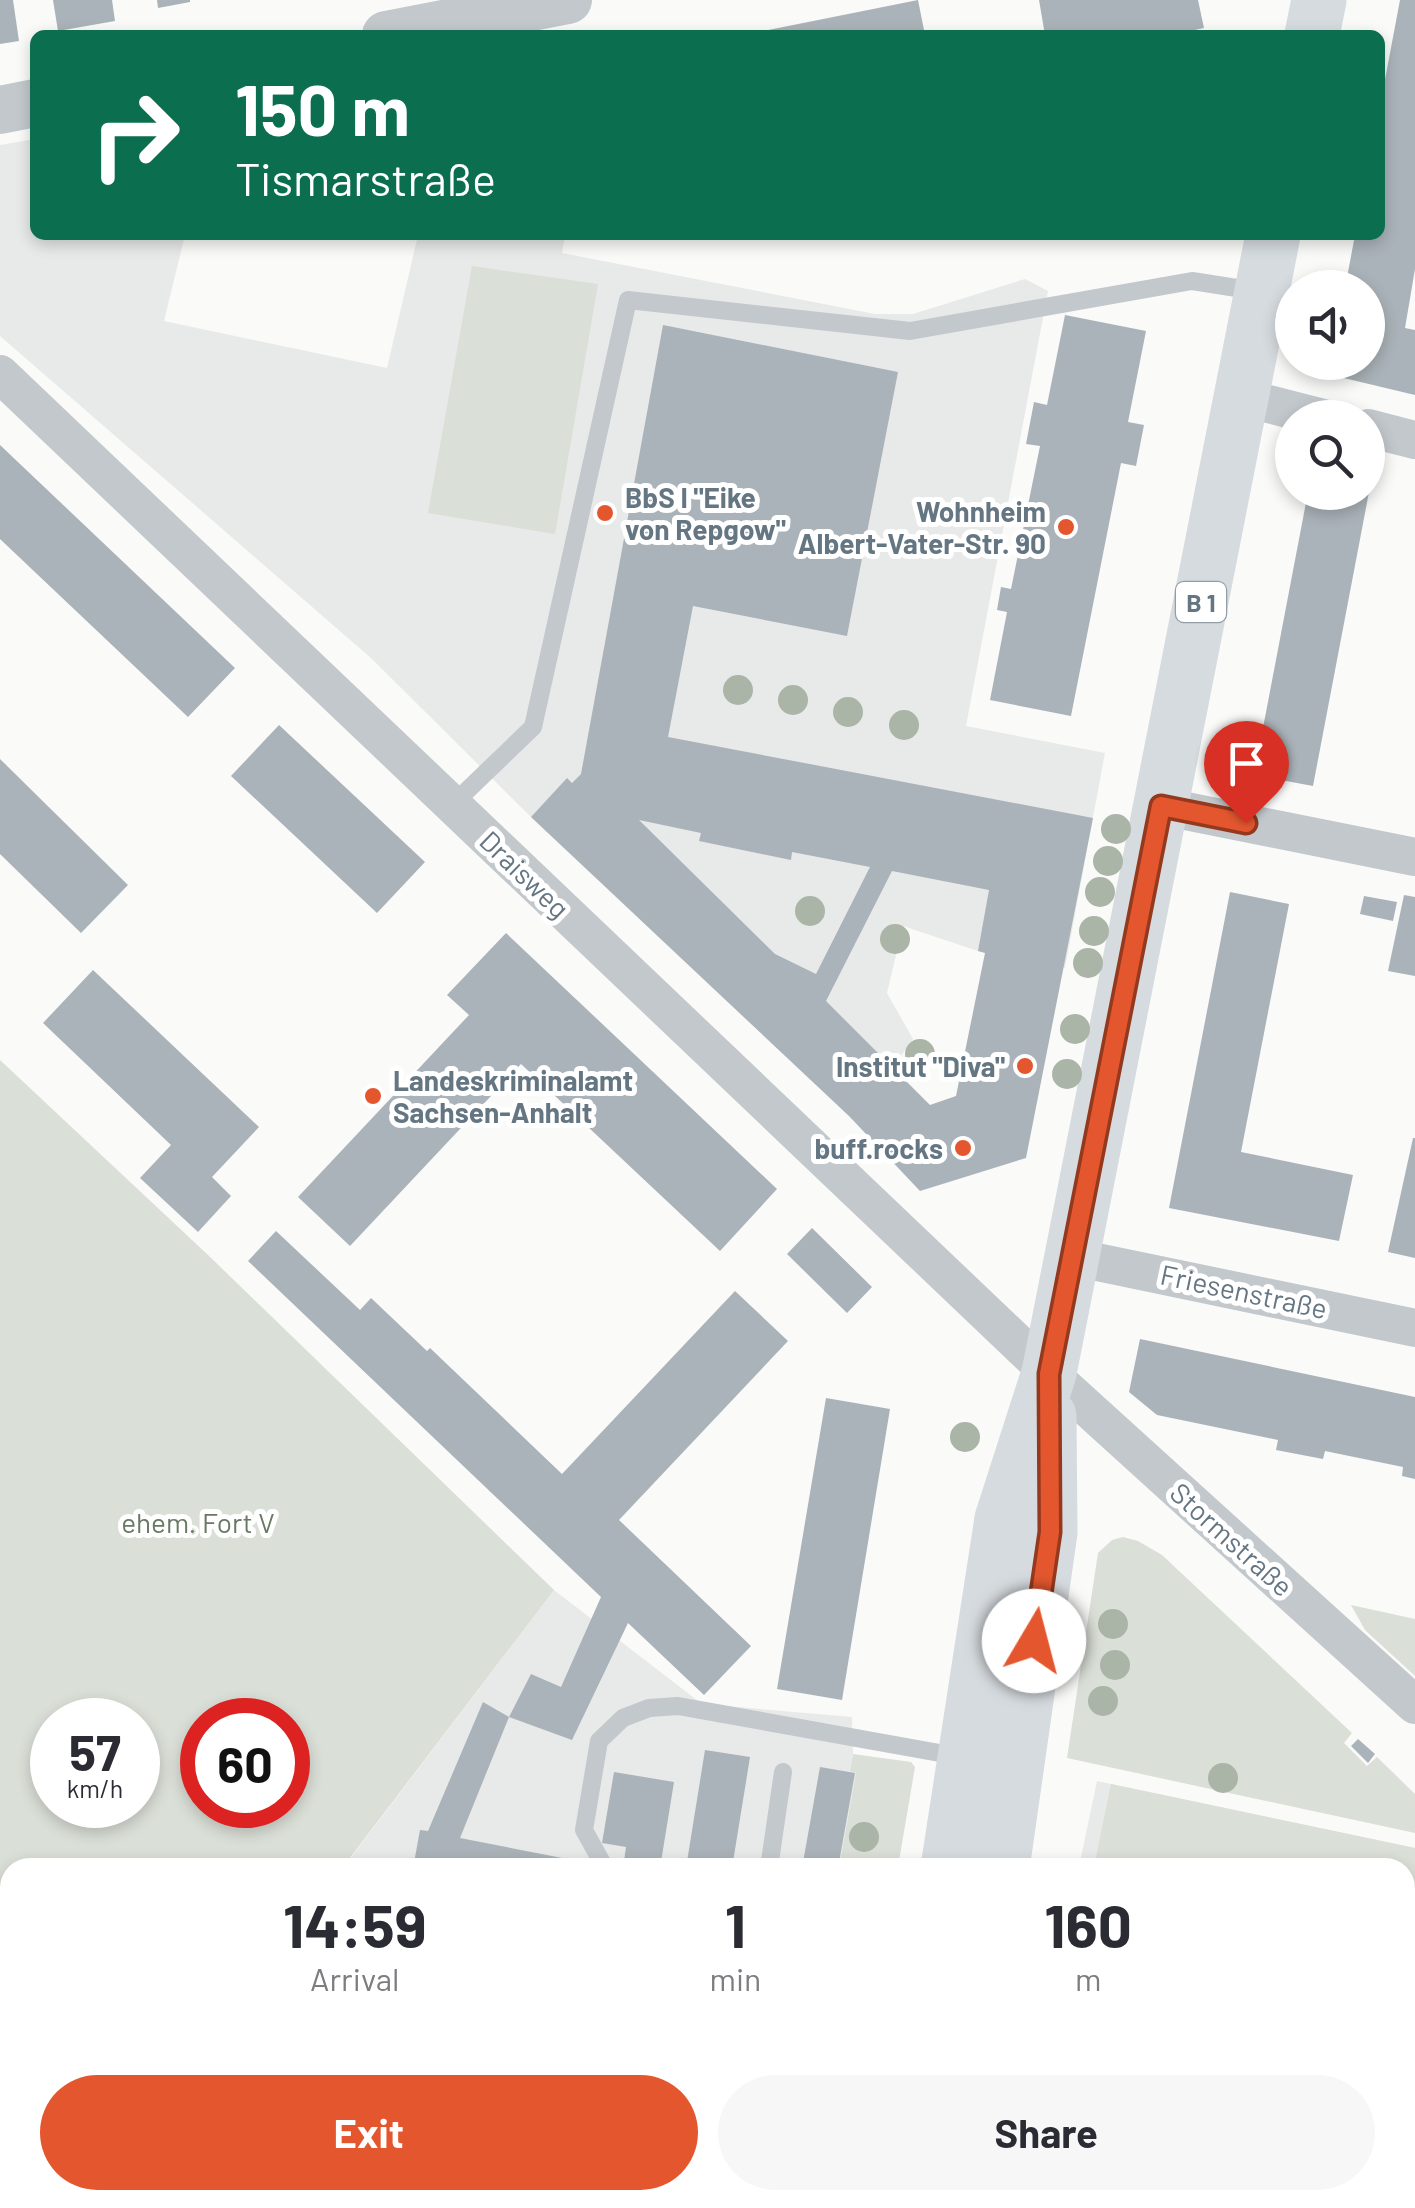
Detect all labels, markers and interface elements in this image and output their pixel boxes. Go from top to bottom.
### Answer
text: 150 m [235,66,410,150]
icon: right [70,70,200,200]
text: Tismarstraße [235,151,496,205]
map controls [1275,270,1385,510]
button: sound [1275,270,1385,380]
button: search [1275,400,1385,510]
place label: BbS I "Eike von Repgow" [625,480,786,546]
place label: Wohnheim Albert-Vater-Str. 90 [798,494,1046,560]
marker: BbS I "Eike von Repgow" [594,502,616,524]
marker: Wohnheim Albert-Vater-Str. 90 [1055,516,1077,538]
road number: B 1 [1176,582,1226,622]
pin [1204,721,1289,824]
icon: arrive [1219,736,1274,791]
street label: Draisweg [473,823,577,925]
place label: Institut "Diva" [836,1049,1005,1083]
marker: Institut "Diva" [1014,1055,1036,1077]
place label: Landeskriminalamt Sachsen-Anhalt [393,1063,633,1129]
marker: Landeskriminalamt Sachsen-Anhalt [362,1085,384,1107]
place label: buff.rocks [815,1131,943,1165]
marker: buff.rocks [952,1137,974,1159]
street label: Friesenstraße [1157,1257,1331,1325]
street label: Stormstraße [1164,1475,1300,1603]
park label: ehem. Fort V [121,1505,275,1539]
position arrow [982,1589,1086,1693]
speed limit sign: 60 [180,1698,310,1828]
text: 57 [69,1721,121,1781]
text: km/h [67,1773,123,1803]
text: 14:59 [283,1888,427,1960]
text: 1 [725,1888,746,1960]
text: 160 [1044,1888,1132,1960]
text: Arrival [310,1959,399,1997]
text: min [710,1959,761,1997]
text: m [1075,1959,1101,1997]
button: Exit [40,2075,698,2190]
button: Share [718,2075,1375,2190]

